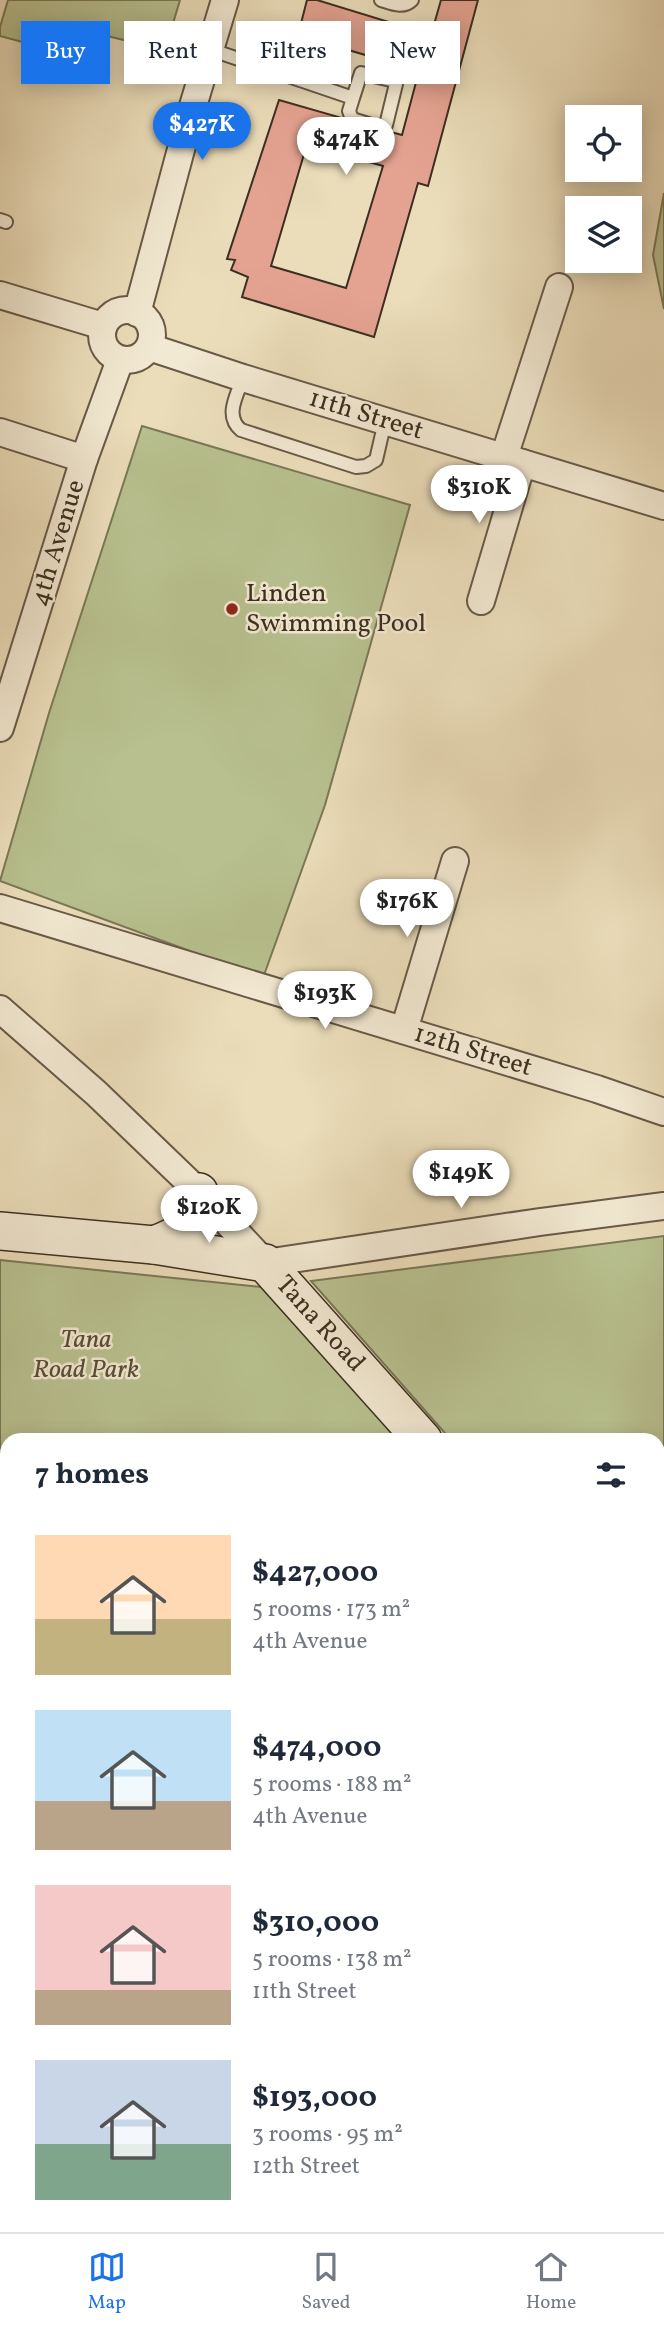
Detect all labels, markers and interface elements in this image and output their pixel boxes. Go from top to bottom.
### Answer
chip: Buy [21,21,110,84]
chip: Rent [124,21,222,84]
chip: Filters [236,21,351,84]
chip: New [365,21,460,84]
pin: $427K [153,102,251,162]
map controls [565,105,642,273]
button: locate [565,105,642,182]
text: $427K [169,109,235,141]
pin: $474K [297,118,395,177]
text: $474K [313,124,379,156]
button: layers [565,196,642,273]
street label: 11th Street [304,381,428,449]
pin: $310K [430,466,528,525]
text: $310K [447,472,511,504]
street label: 4th Avenue [22,475,94,611]
place label: Linden Swimming Pool [246,576,426,642]
marker: Linden Swimming Pool [224,601,240,617]
pin: $176K [358,880,456,939]
text: $176K [376,886,438,918]
pin: $193K [276,972,374,1031]
text: $193K [294,978,356,1010]
street label: 12th Street [409,1016,537,1086]
pin: $149K [412,1150,510,1210]
text: $149K [429,1157,493,1189]
pin: $120K [160,1186,258,1245]
text: $120K [177,1192,241,1224]
street label: Tana Road [267,1268,373,1380]
park label: Tana Road Park [33,1322,139,1388]
text: 7 homes [35,1454,149,1496]
icon: filters [592,1456,630,1494]
text: $427,000 [252,1552,378,1594]
icon: home [91,1563,175,1647]
text: 5 rooms · 173 m² [252,1594,410,1626]
text: 4th Avenue [252,1626,367,1658]
text: $474,000 [252,1727,381,1769]
icon: home [91,1738,175,1822]
text: 5 rooms · 188 m² [252,1769,411,1801]
text: 4th Avenue [252,1801,367,1833]
text: $310,000 [252,1902,379,1944]
icon: home [91,1913,175,1997]
text: 5 rooms · 138 m² [252,1944,412,1976]
text: 11th Street [252,1976,357,2008]
text: $193,000 [252,2077,377,2119]
icon: home [91,2088,175,2172]
text: 3 rooms · 95 m² [252,2119,403,2151]
text: 12th Street [252,2151,360,2183]
tab: Map [88,2248,126,2316]
tab: Saved [301,2248,350,2316]
tab: Home [526,2248,576,2316]

